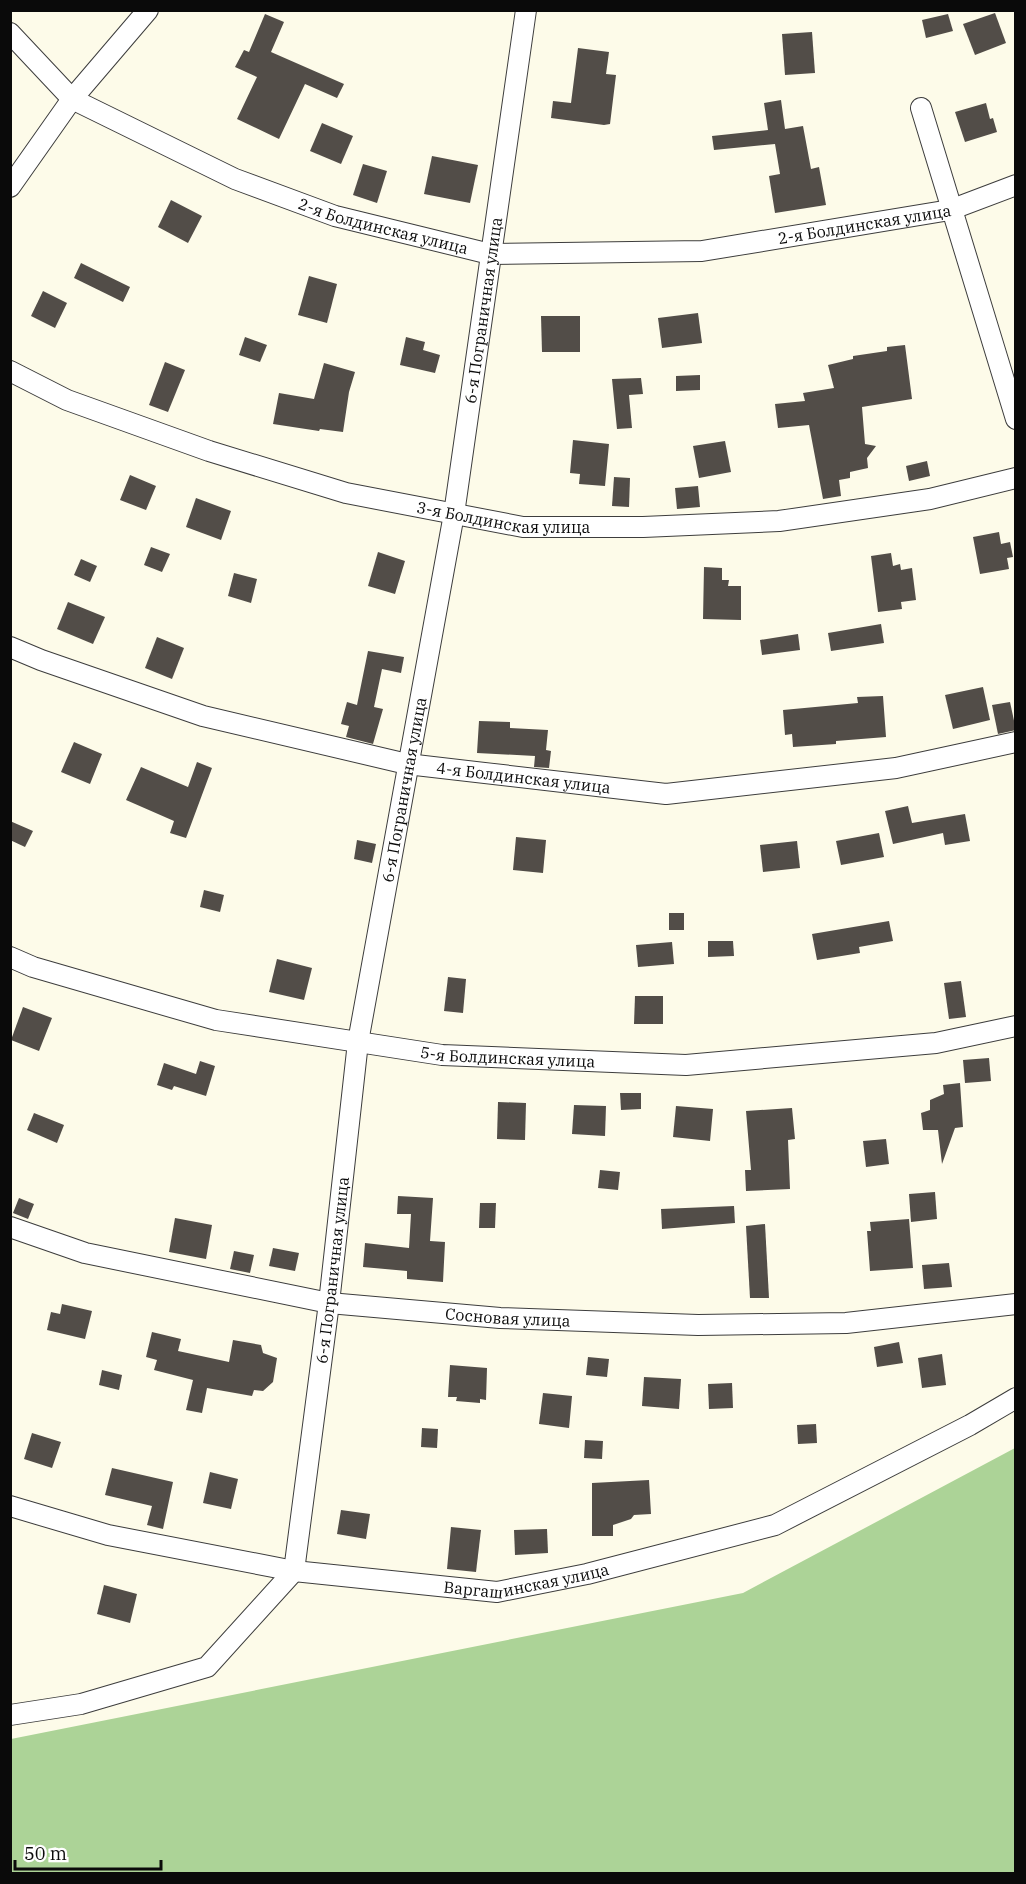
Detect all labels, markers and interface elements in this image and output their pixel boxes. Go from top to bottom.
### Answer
street label: 2-я Болдинская улица [296,193,471,258]
street label: 2-я Болдинская улица [776,200,953,248]
street label: 6-я Пограничная улица [460,216,506,405]
street label: 3-я Болдинская улица [415,497,591,537]
street label: 6-я Пограничная улица [377,695,431,884]
street label: 4-я Болдинская улица [435,757,612,798]
street label: 5-я Болдинская улица [419,1042,596,1071]
street label: 6-я Пограничная улица [311,1175,353,1365]
street label: Сосновая улица [445,1303,571,1330]
street label: Варгашинская улица [443,1559,611,1603]
scale bar [15,1833,160,1871]
text: 50 m [24,1842,67,1865]

